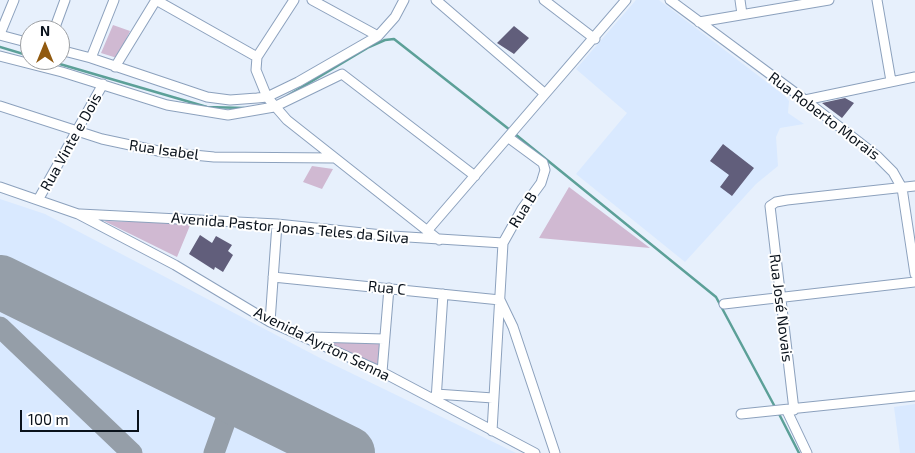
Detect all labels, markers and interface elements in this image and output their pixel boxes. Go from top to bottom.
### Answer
north arrow [20,20,70,70]
text: N [40,22,50,39]
street label: Rua Roberto Morais [765,68,883,164]
street label: Rua Vinte e Dois [37,90,105,194]
street label: Rua Isabel [128,136,200,164]
street label: Rua B [505,189,541,231]
street label: Avenida Pastor Jonas Teles da Silva [170,209,410,247]
street label: Rua José Novais [765,253,797,363]
street label: Rua C [367,277,407,299]
street label: Avenida Ayrton Senna [251,303,393,385]
scale bar [22,400,141,432]
text: 100 m [28,410,69,428]

